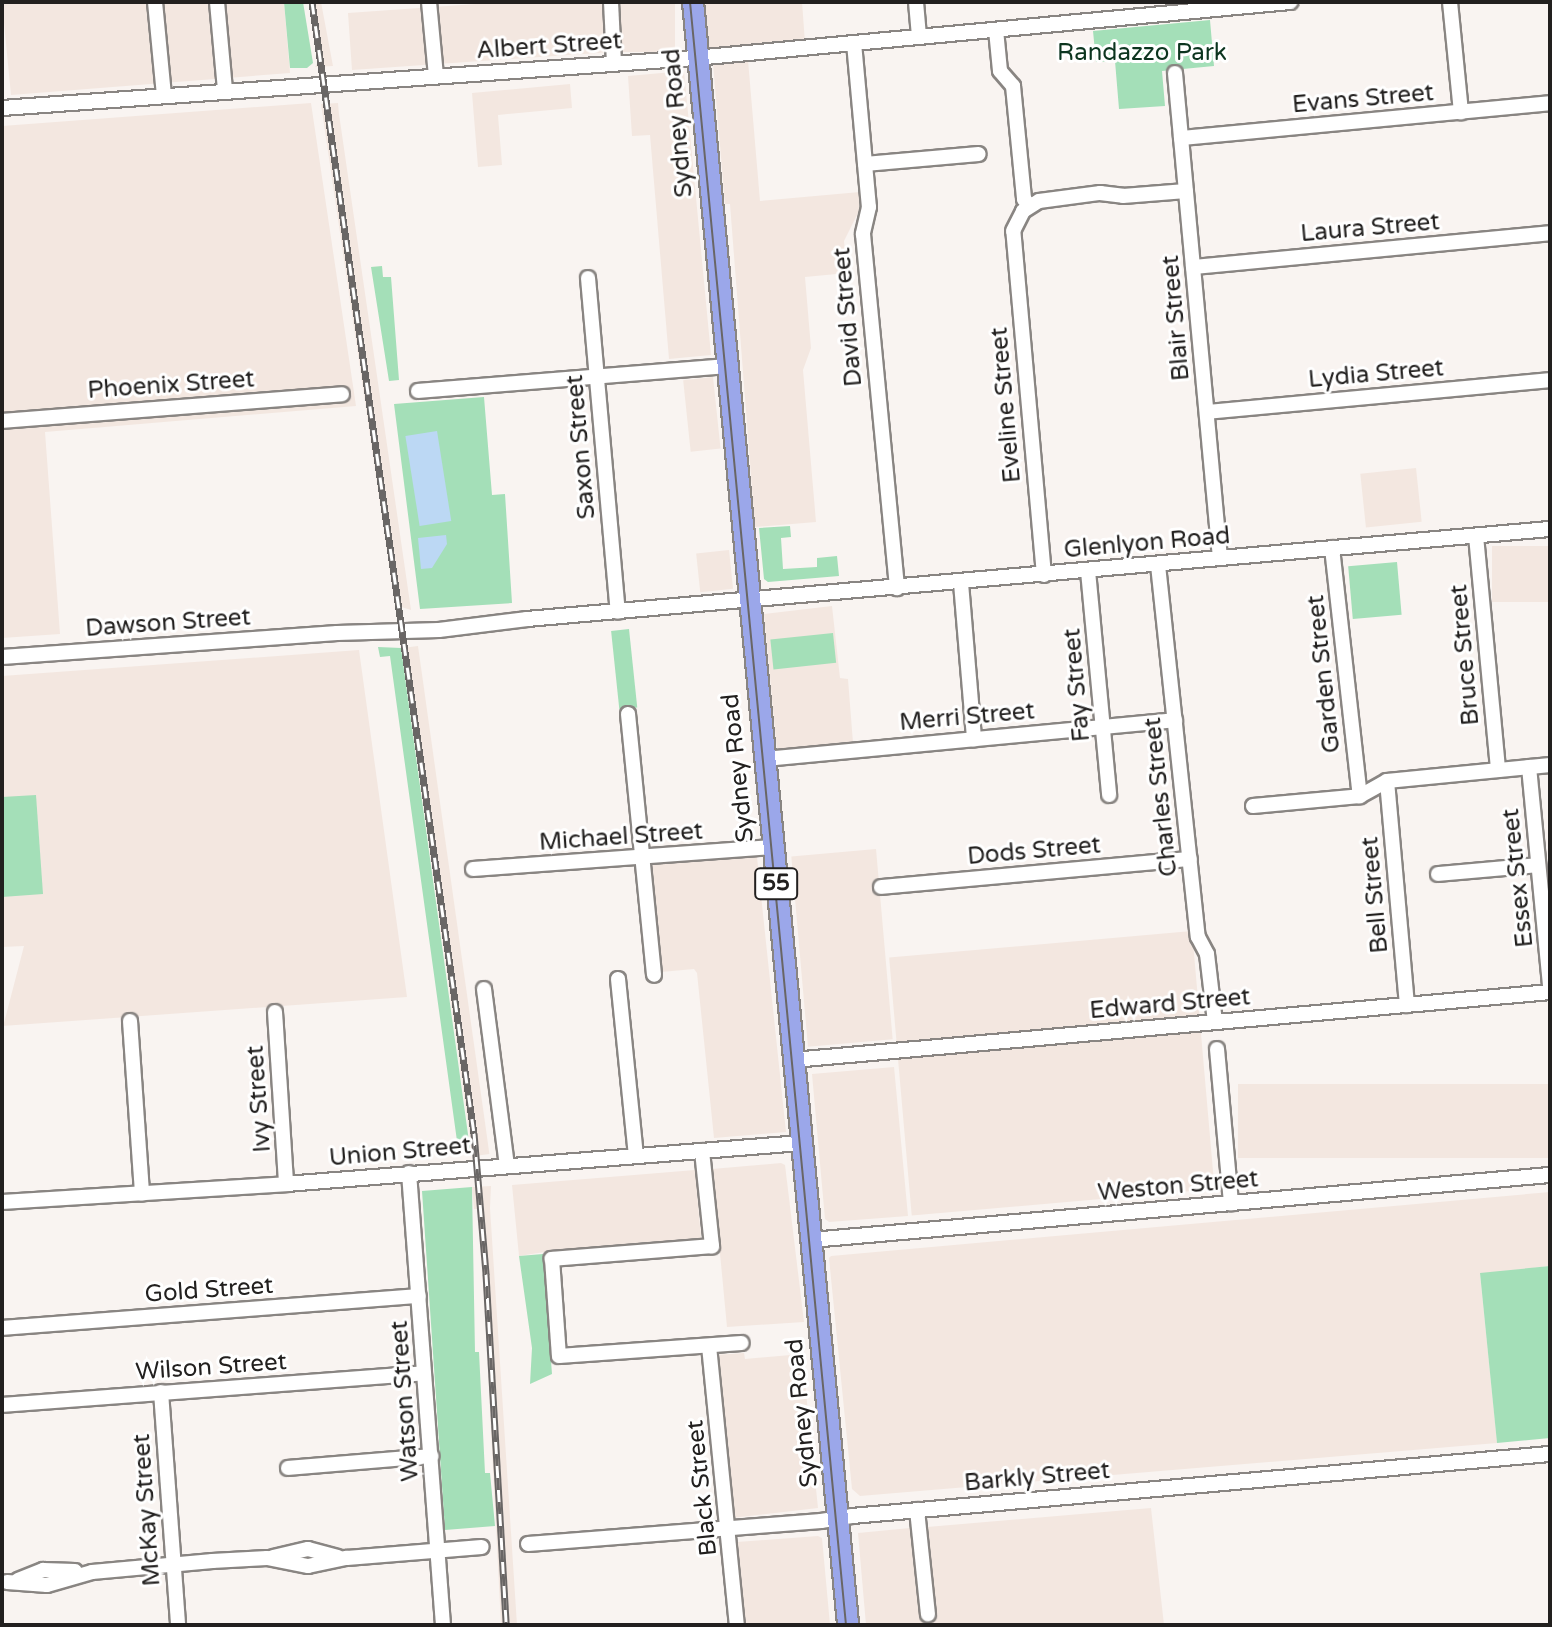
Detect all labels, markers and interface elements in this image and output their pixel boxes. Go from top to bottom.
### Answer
street label: Albert Street [475,27,623,65]
park label: Randazzo Park [1057,39,1227,67]
street label: Sydney Road [657,47,699,199]
street label: Evans Street [1291,78,1435,120]
street label: Laura Street [1299,208,1441,248]
street label: David Street [828,246,868,388]
street label: Blair Street [1156,254,1196,382]
street label: Eveline Street [985,326,1027,484]
street label: Lydia Street [1307,354,1445,394]
street label: Phoenix Street [87,365,255,405]
street label: Saxon Street [560,374,602,520]
street label: Glenlyon Road [1063,521,1231,565]
street label: Bruce Street [1444,583,1486,727]
street label: Garden Street [1301,594,1347,754]
street label: Dawson Street [84,603,252,643]
street label: Fay Street [1058,627,1096,743]
street label: Sydney Road [716,692,760,844]
street label: Merri Street [898,697,1036,737]
street label: Charles Street [1138,716,1184,878]
street label: Essex Street [1496,807,1540,949]
street label: Michael Street [538,817,704,857]
street label: Dods Street [966,831,1102,871]
street label: Bell Street [1356,836,1394,954]
road number: 55 [754,866,798,902]
street label: Edward Street [1088,983,1252,1025]
street label: Ivy Street [241,1045,277,1153]
street label: Union Street [328,1131,472,1173]
street label: Weston Street [1096,1165,1260,1207]
street label: Gold Street [144,1271,274,1309]
street label: Watson Street [385,1320,425,1482]
street label: Sydney Road [780,1337,824,1489]
street label: Wilson Street [134,1347,288,1387]
street label: Black Street [681,1419,723,1557]
street label: McKay Street [127,1433,167,1587]
street label: Barkly Street [963,1456,1111,1498]

